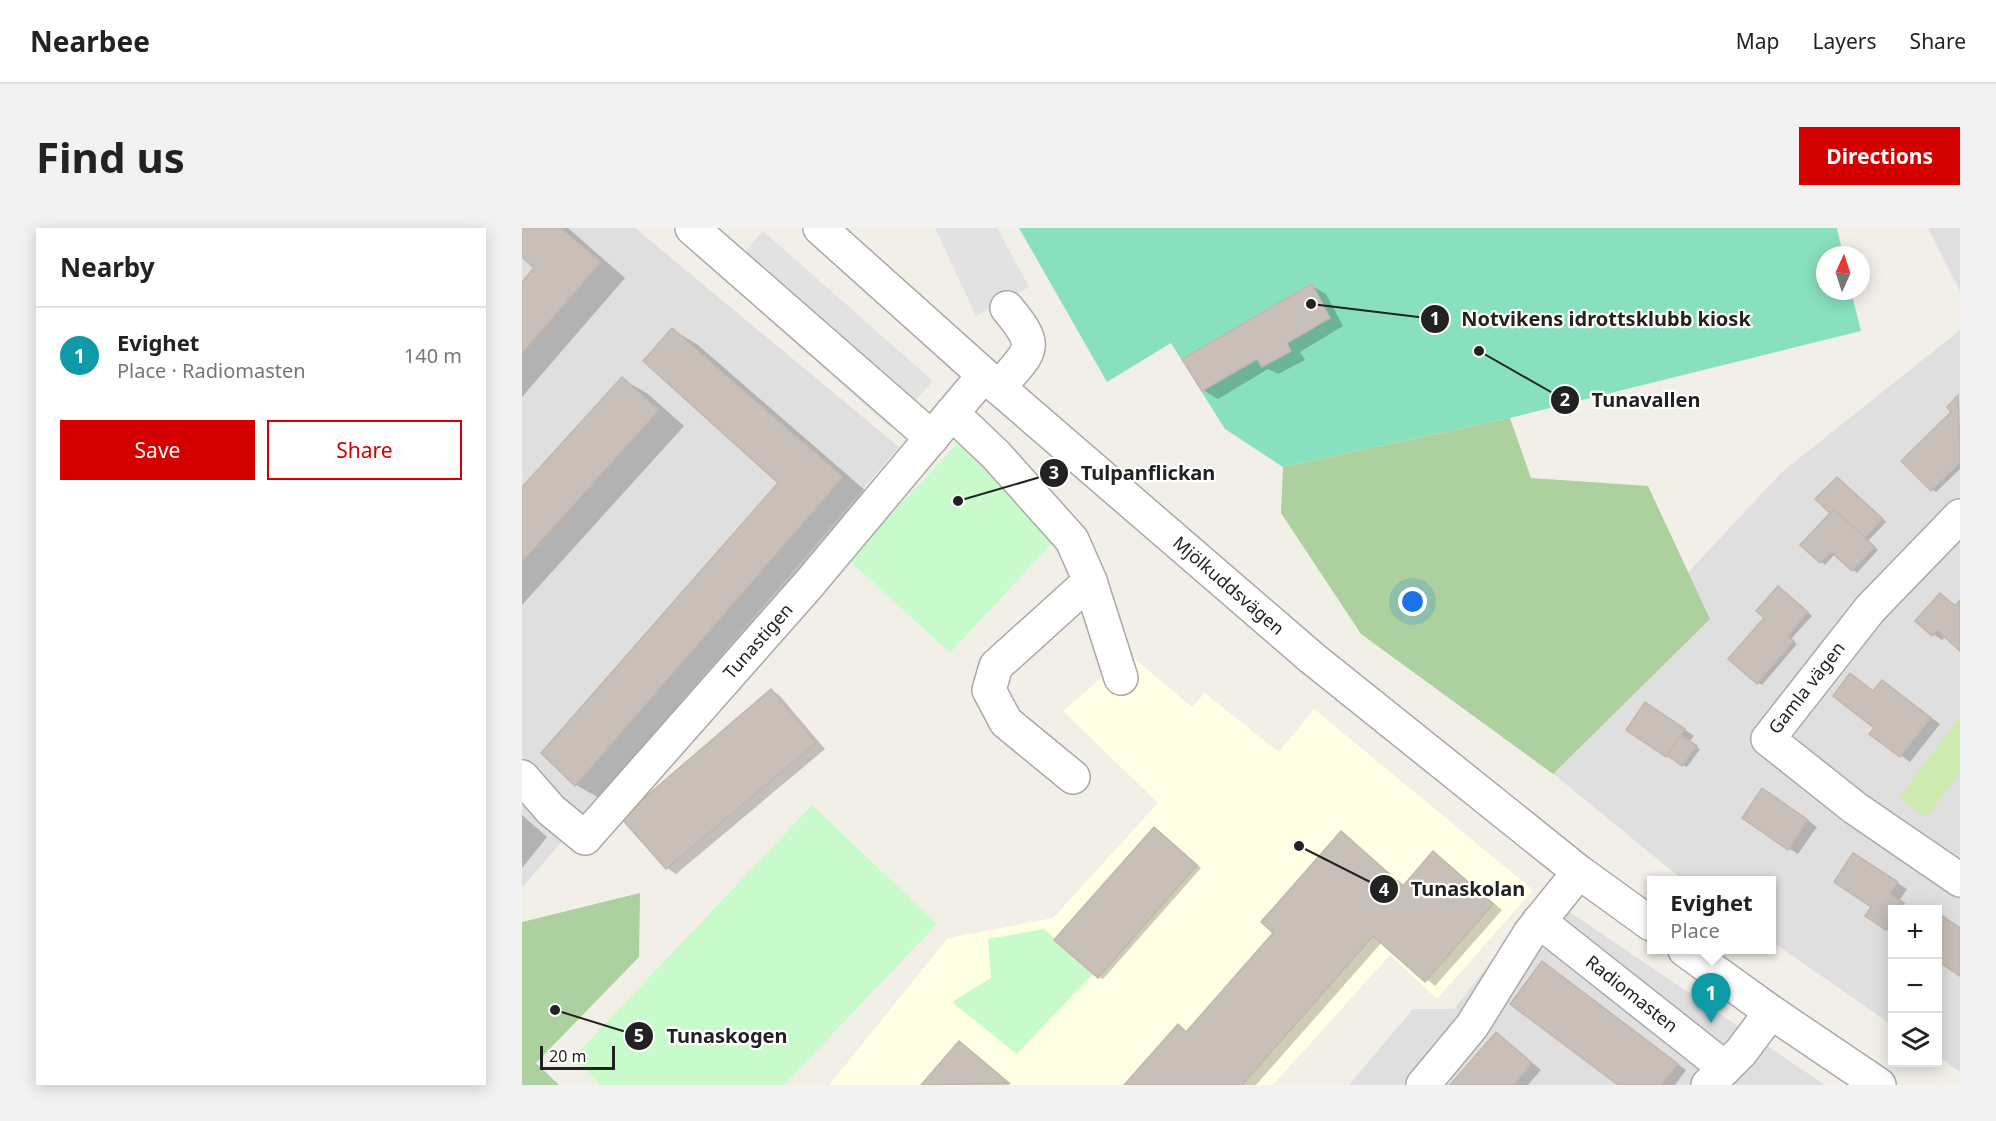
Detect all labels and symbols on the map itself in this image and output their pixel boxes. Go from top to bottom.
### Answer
north arrow [1816,246,1870,300]
callout: Notvikens idrottsklubb kiosk [1420,300,1763,338]
text: Notvikens idrottsklubb kiosk [1461,305,1751,332]
text: 1 [1430,306,1440,330]
callout: Tunavallen [1550,381,1712,419]
text: Tunavallen [1592,386,1700,413]
text: 2 [1560,387,1570,411]
callout: Tulpanflickan [1039,454,1227,492]
text: Tulpanflickan [1081,459,1215,486]
text: 3 [1049,460,1059,484]
street label: Mjölkuddsvägen [1168,530,1290,640]
your location [1398,587,1427,616]
street label: Tunastigen [718,598,798,684]
street label: Gamla vägen [1763,636,1850,739]
callout: Tunaskolan [1369,870,1537,908]
text: Tunaskolan [1411,875,1525,902]
text: 4 [1379,877,1389,901]
street label: Radiomasten [1581,949,1683,1037]
pin: 1 [1692,974,1730,1023]
callout: Tunaskogen [624,1017,799,1055]
text: Tunaskogen [666,1022,788,1049]
text: 5 [634,1023,644,1047]
scale bar [540,1043,615,1070]

